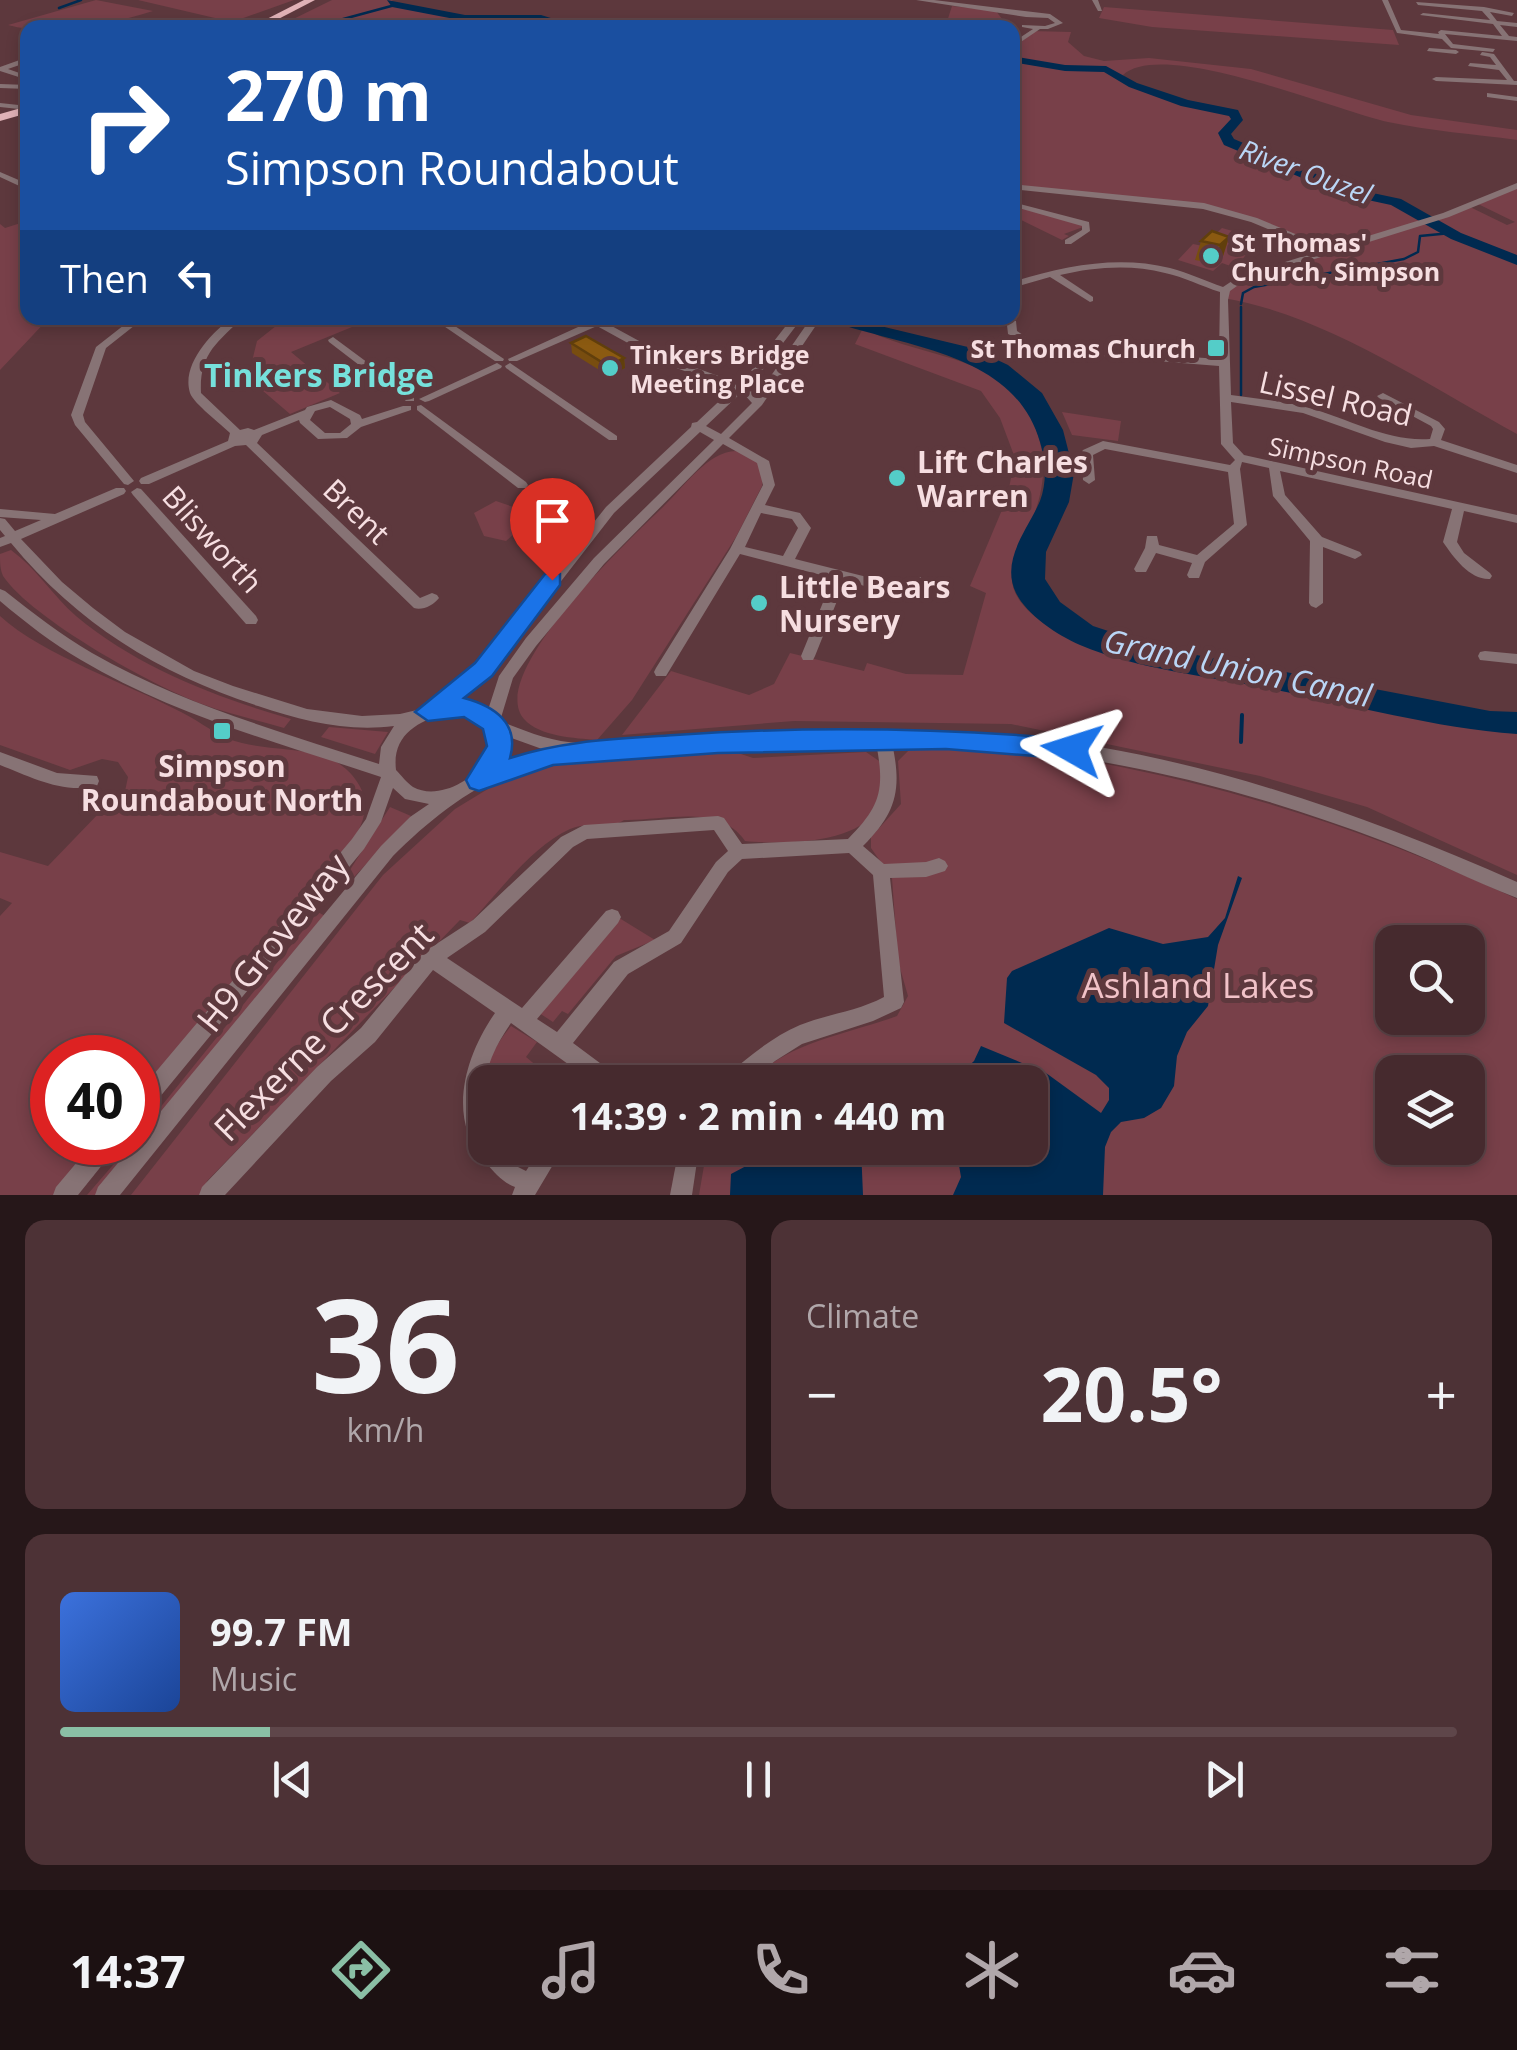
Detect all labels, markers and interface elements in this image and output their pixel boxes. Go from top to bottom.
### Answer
text: 270 m [225,46,432,142]
icon: right [60,60,190,190]
water label: River Ouzel [1235,130,1378,213]
text: Simpson Roundabout [225,137,679,198]
place label: St Thomas' Church, Simpson [1231,225,1440,288]
marker: St Thomas' Church, Simpson [1200,245,1222,267]
icon: left [169,250,224,305]
text: Then [60,252,149,304]
place label: St Thomas Church [970,331,1196,365]
place label: Tinkers Bridge Meeting Place [630,337,810,400]
marker: St Thomas Church [1205,337,1227,359]
district label: Tinkers Bridge [204,353,434,396]
marker: Tinkers Bridge Meeting Place [599,357,621,379]
street label: Lissel Road [1256,361,1416,435]
street label: Simpson Road [1266,428,1436,496]
place label: Lift Charles Warren [917,441,1088,516]
marker: Lift Charles Warren [886,467,908,489]
street label: Brent [315,469,399,553]
street label: Blisworth [154,476,272,602]
pin [510,478,595,581]
icon: arrive [525,493,580,548]
place label: Little Bears Nursery [779,566,950,641]
marker: Little Bears Nursery [748,592,770,614]
water label: Grand Union Canal [1100,618,1377,717]
position arrow [1020,697,1124,801]
marker: Simpson Roundabout North [211,720,233,742]
place label: Simpson Roundabout North [81,745,363,820]
street label: H9 Groveway [185,843,359,1041]
street label: Flexerne Crescent [203,911,443,1151]
map controls [1375,925,1485,1165]
button: search [1375,925,1485,1035]
park label: Ashland Lakes [1082,961,1314,1008]
speed limit sign: 40 [30,1035,160,1165]
button: layers [1375,1055,1485,1165]
text: 14:39 · 2 min · 440 m [570,1089,946,1141]
text: 36 [311,1254,460,1431]
text: Climate [806,1294,919,1337]
text: 20.5° [1040,1342,1223,1444]
text: − [806,1356,837,1431]
text: + [1426,1356,1457,1431]
text: km/h [347,1408,424,1451]
text: 99.7 FM [210,1605,353,1657]
text: Music [210,1657,297,1700]
icon: previous [265,1752,320,1807]
icon: pause [731,1752,786,1807]
icon: next [1197,1752,1252,1807]
icon: directions [326,1935,396,2005]
icon: music [536,1935,606,2005]
icon: phone [746,1935,816,2005]
icon: climate [957,1935,1027,2005]
icon: car [1167,1935,1237,2005]
icon: filters [1377,1935,1447,2005]
text: 14:37 [70,1940,186,2001]

